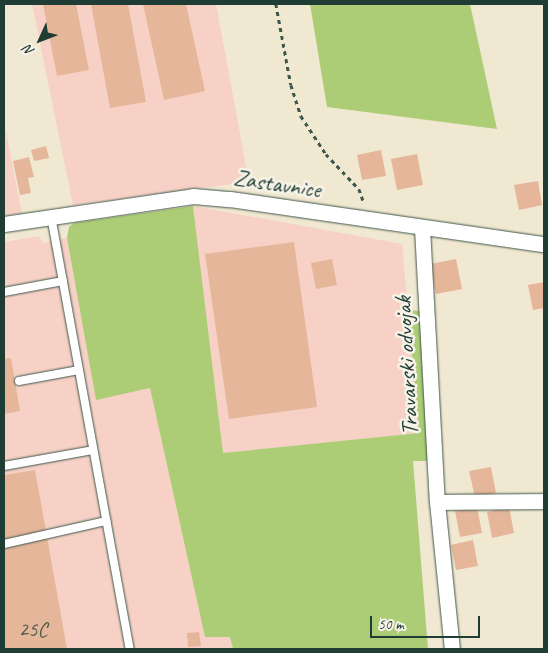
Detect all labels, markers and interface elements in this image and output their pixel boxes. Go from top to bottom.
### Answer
north arrow [15,15,65,65]
text: N [19,42,38,60]
street label: Zastavnice [232,164,322,204]
street label: Travarski odvojak [389,296,425,436]
scale bar [373,606,483,638]
text: 50 m [378,615,404,634]
house number: 25C [19,616,47,642]

